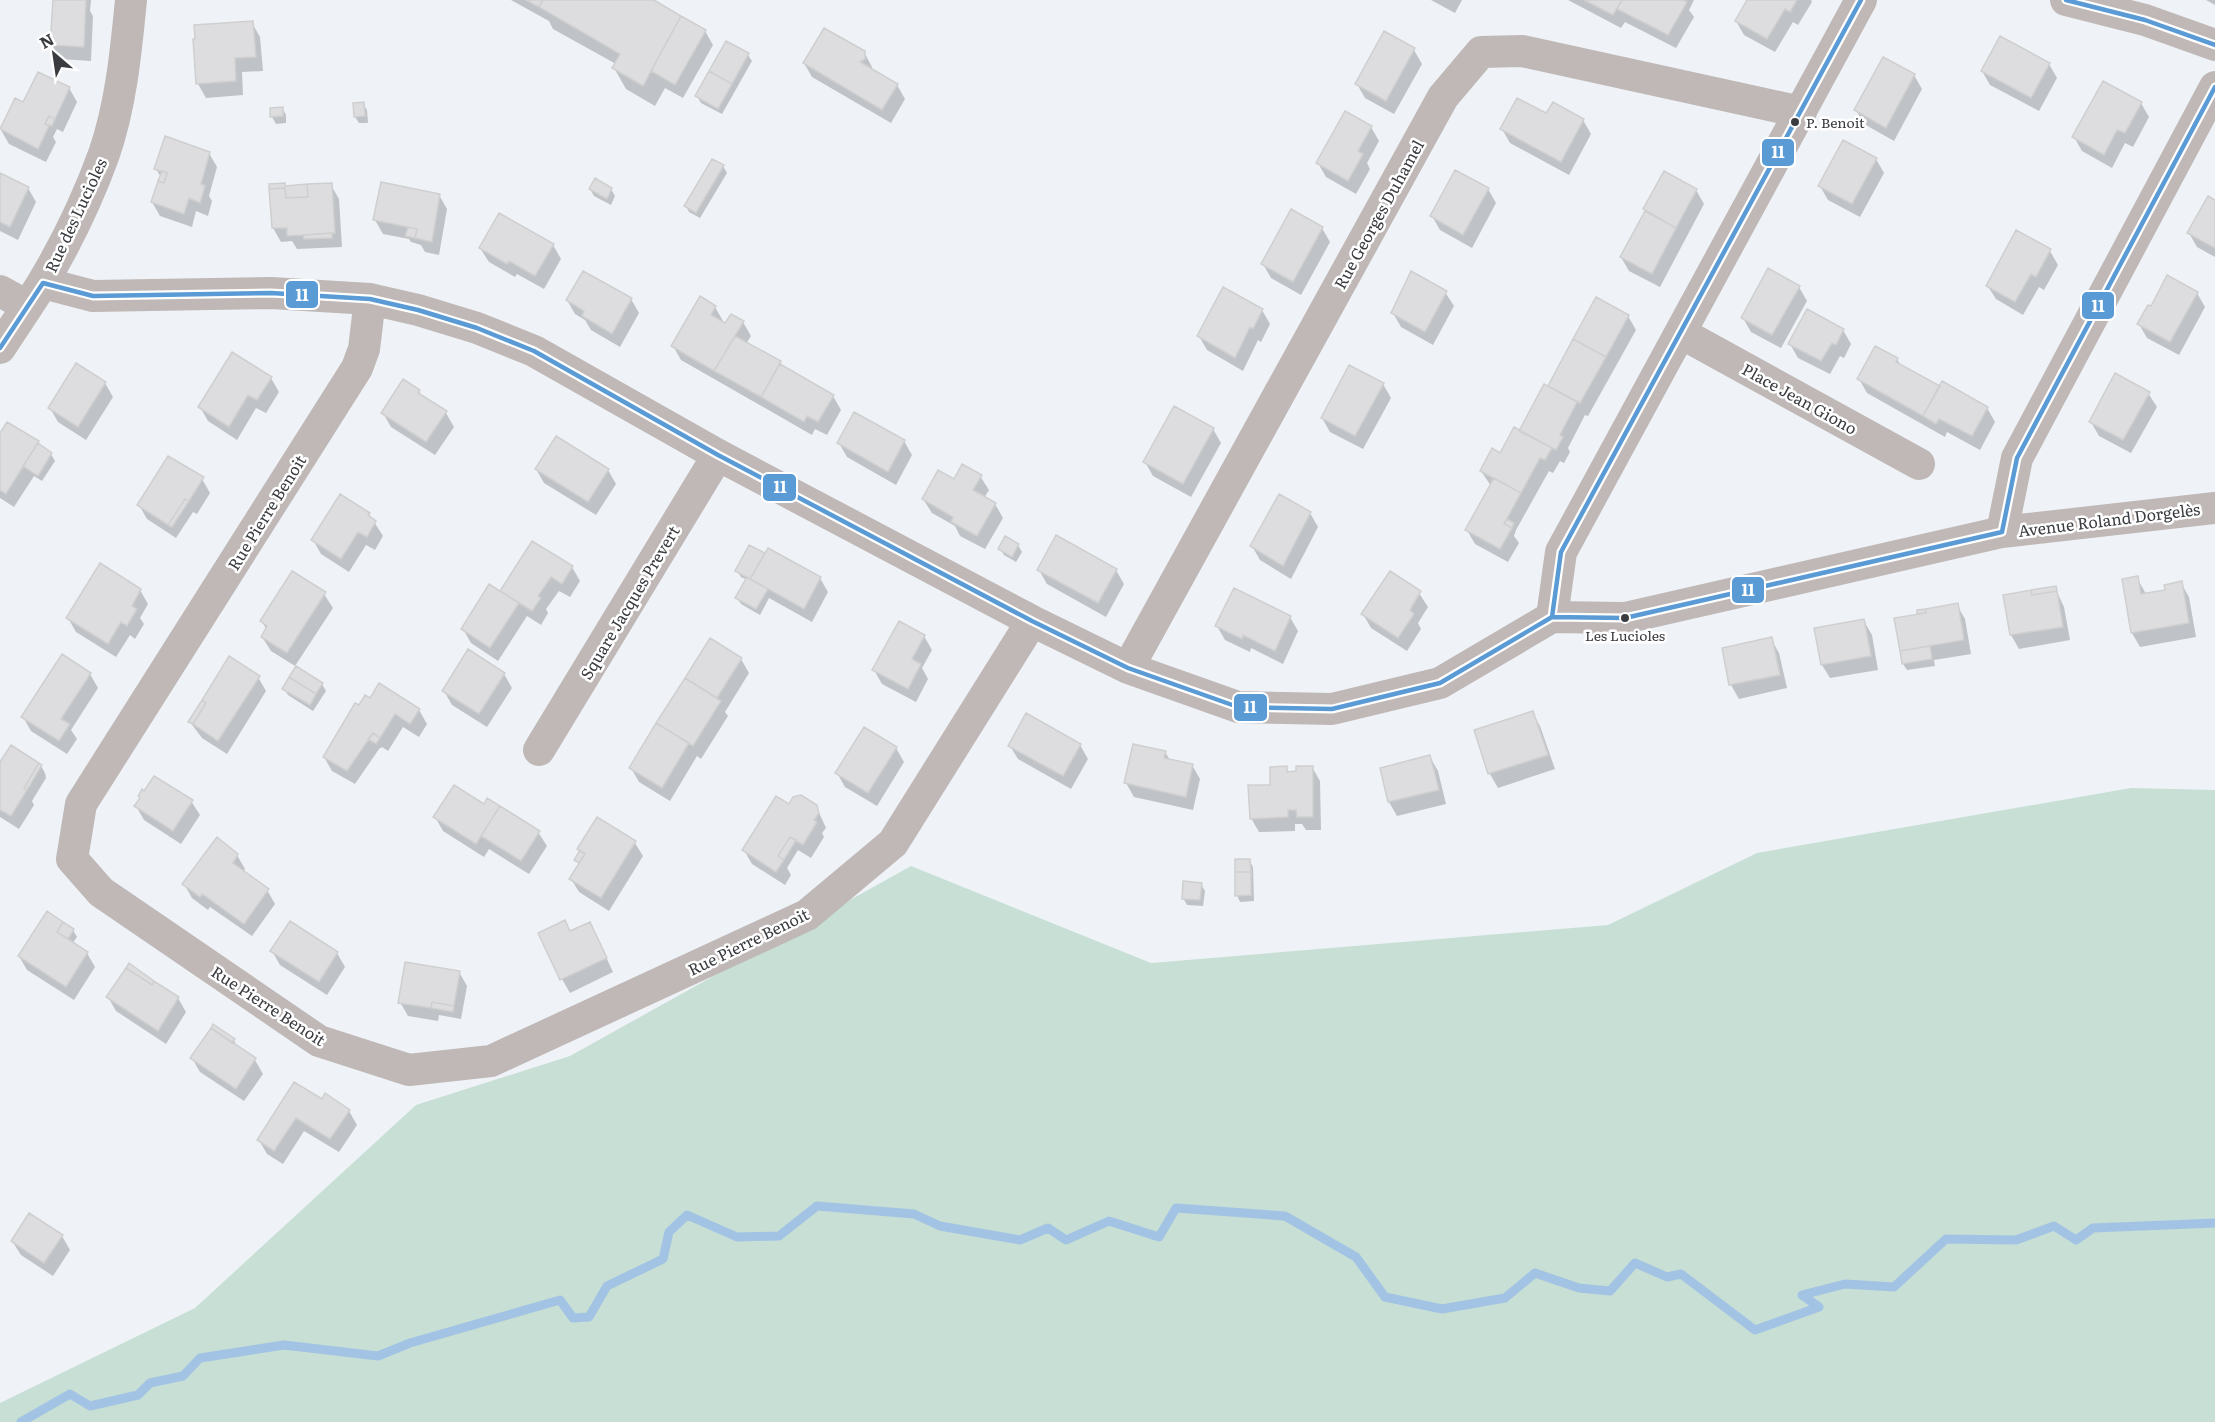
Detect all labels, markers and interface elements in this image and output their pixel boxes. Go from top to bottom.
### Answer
north arrow [24,24,84,84]
text: N [35,26,58,54]
place label: P. Benoit [1806,112,1865,132]
marker: P. Benoit [1789,116,1801,128]
street label: Rue Georges Duhamel [1327,135,1429,293]
line badge: 11 [1761,138,1795,167]
text: 11 [1771,139,1785,163]
street label: Rue des Lucioles [38,154,112,276]
line badge: 11 [285,280,319,309]
text: 11 [295,282,309,306]
line badge: 11 [2081,291,2115,320]
text: 11 [2091,293,2105,317]
street label: Place Jean Giono [1738,356,1862,440]
street label: Rue Pierre Benoit [221,449,311,574]
line badge: 11 [762,473,797,502]
text: 11 [773,474,787,498]
street label: Avenue Roland Dorgelès [2017,496,2201,542]
street label: Square Jacques Prevert [573,520,685,683]
line badge: 11 [1731,576,1765,604]
text: 11 [1741,577,1755,601]
marker: Les Lucioles [1619,612,1631,624]
place label: Les Lucioles [1585,625,1665,645]
line badge: 11 [1233,693,1268,722]
text: 11 [1243,694,1257,718]
street label: Rue Pierre Benoit [683,901,813,981]
street label: Rue Pierre Benoit [207,959,331,1051]

